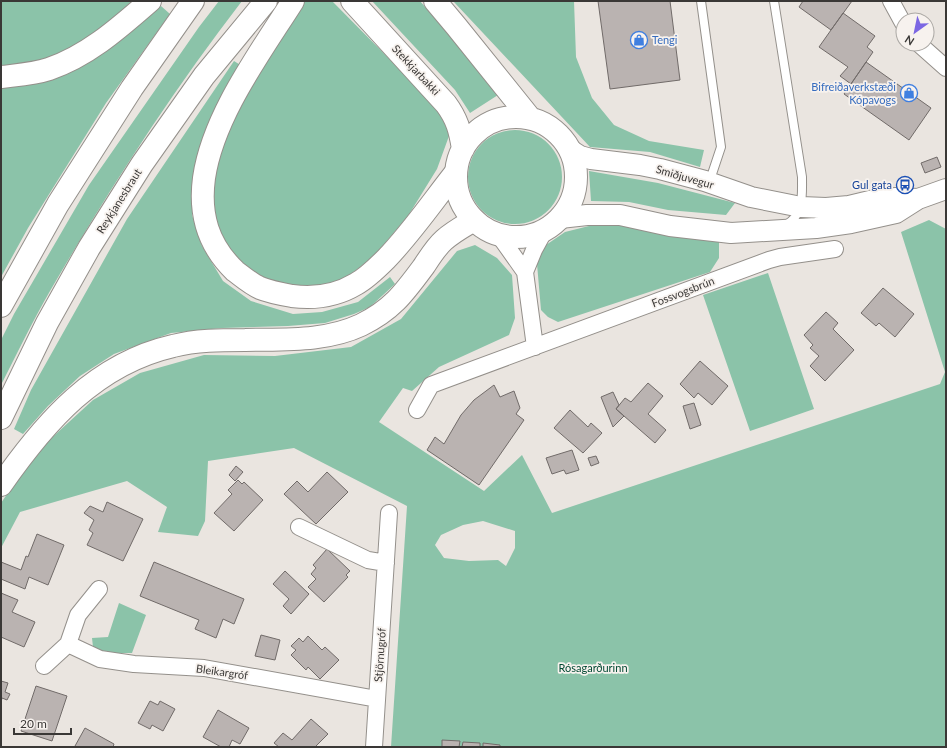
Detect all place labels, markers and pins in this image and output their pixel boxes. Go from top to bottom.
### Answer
shop icon: Tengi [629,30,649,50]
place label: Tengi [652,33,678,46]
place label: Bifreiðaverkstæði Kópavogs [811,80,896,106]
shop icon: Bifreiðaverkstæði Kópavogs [899,83,919,103]
bus stop icon: Gul gata [895,175,915,195]
place label: Gul gata [852,178,892,191]

